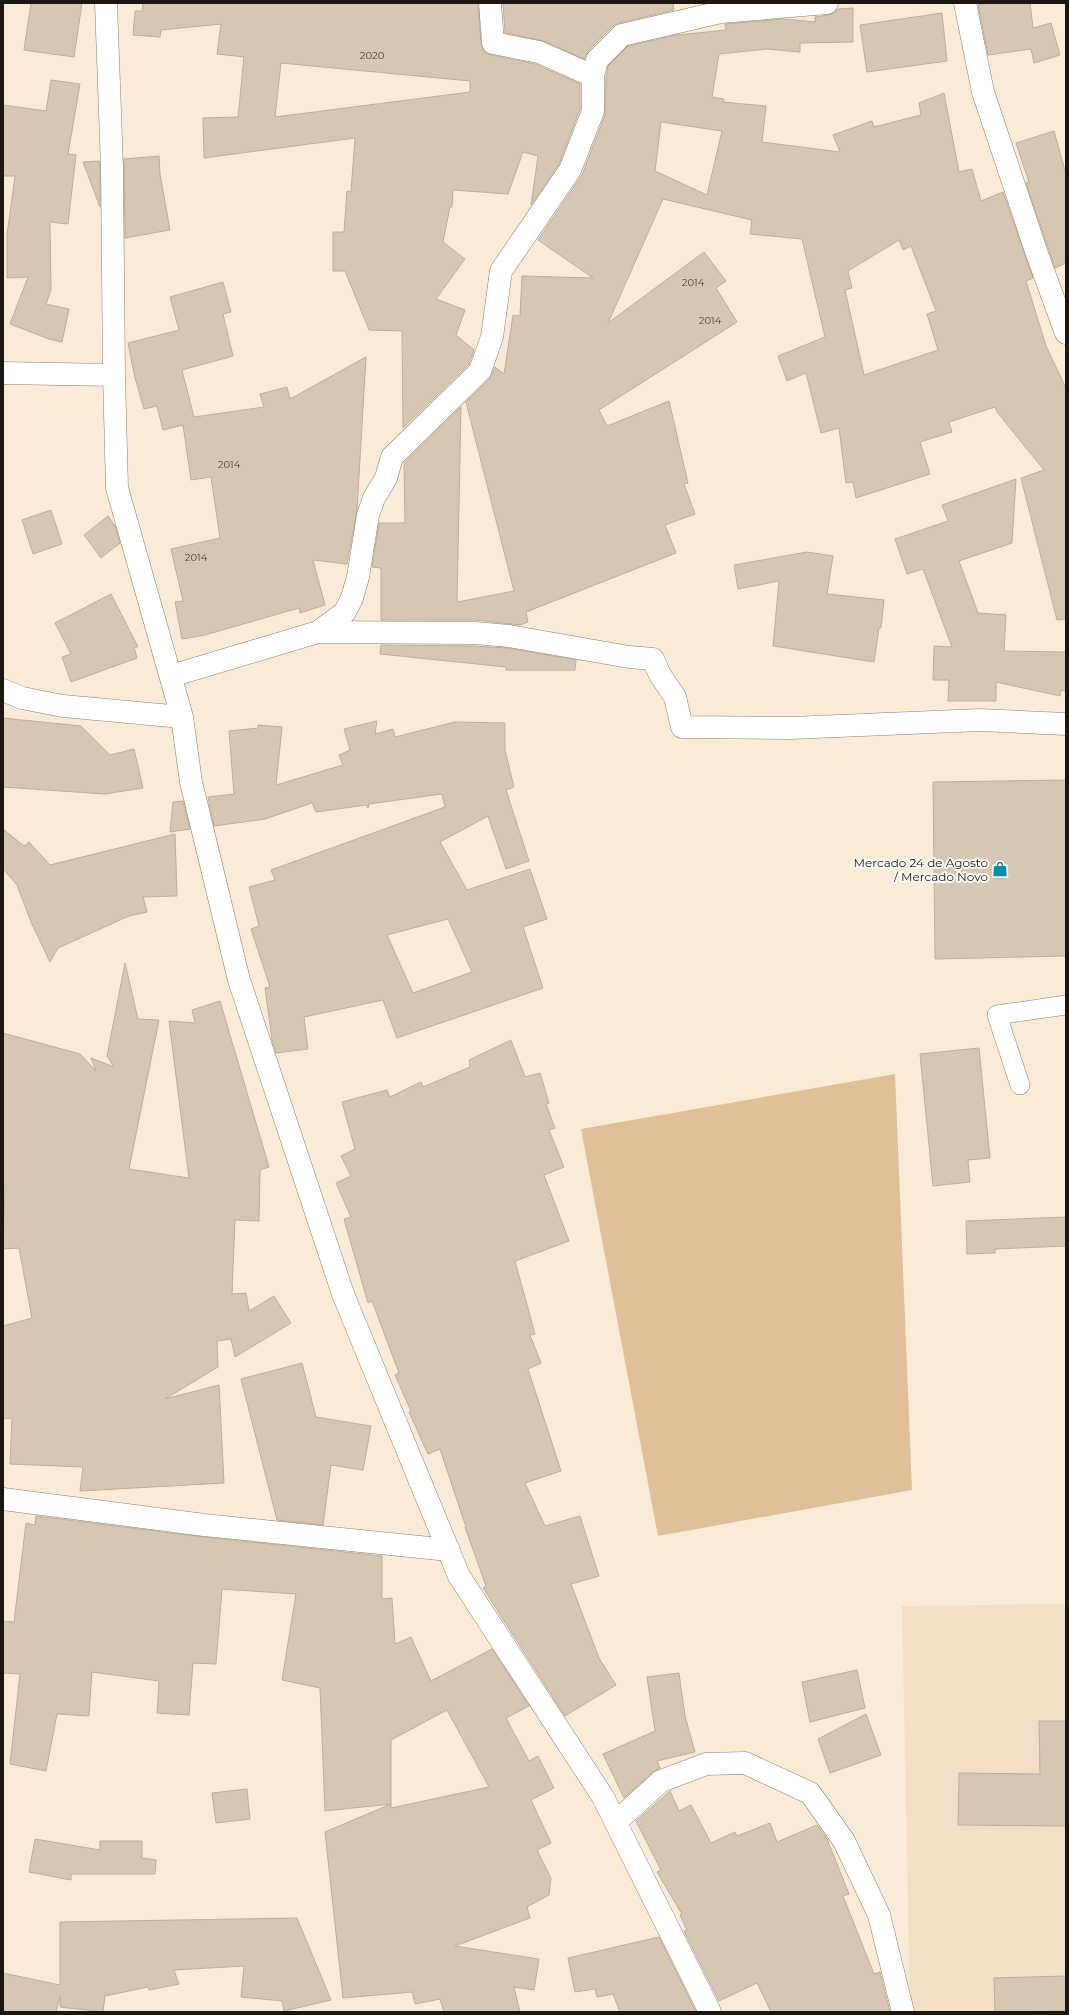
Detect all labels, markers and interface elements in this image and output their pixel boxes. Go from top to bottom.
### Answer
house number: 2020 [360,49,385,62]
house number: 2014 [682,276,705,289]
house number: 2014 [699,314,722,327]
house number: 2014 [218,458,241,471]
house number: 2014 [185,551,208,564]
place label: Mercado 24 de Agosto / Mercado Novo [854,855,988,884]
shop icon: Mercado 24 de Agosto / Mercado Novo [991,860,1009,878]

